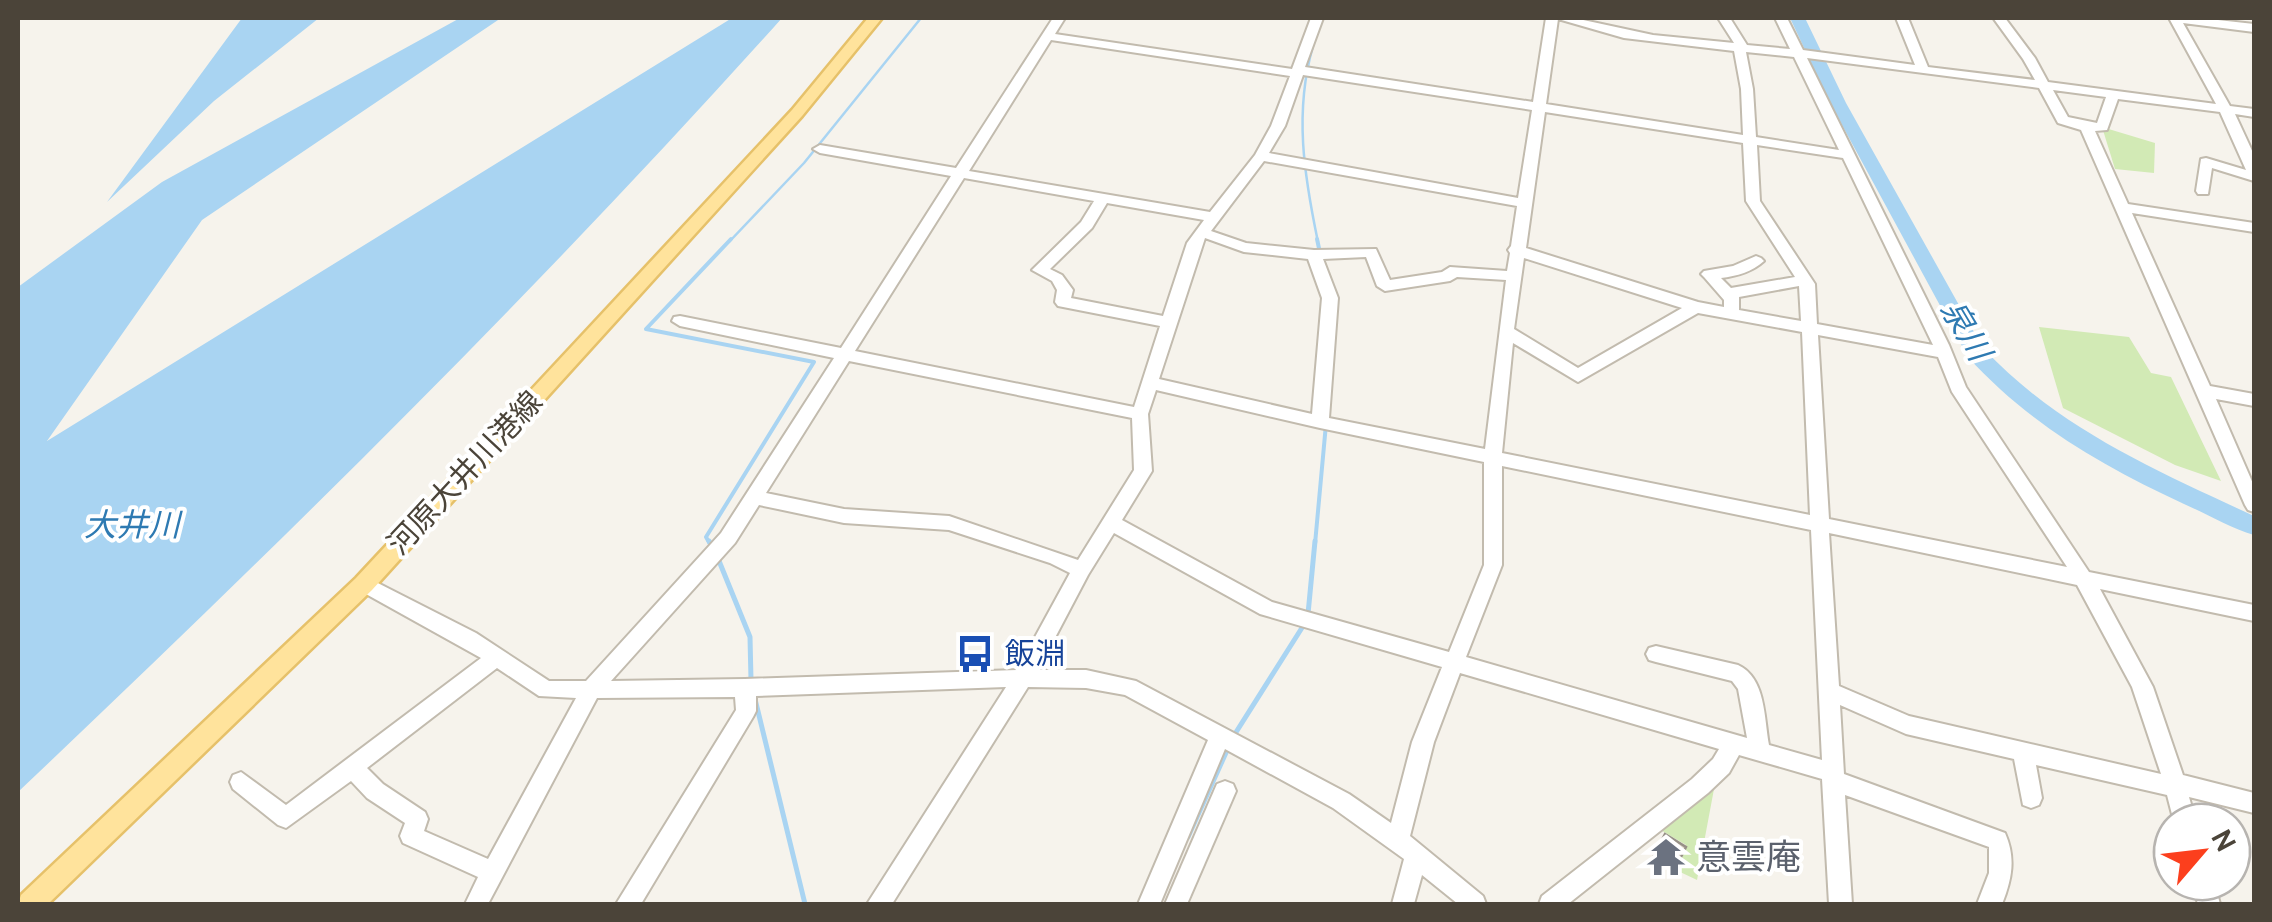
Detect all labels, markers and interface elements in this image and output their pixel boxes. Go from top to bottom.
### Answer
water label: 泉川 [1933,292,2001,370]
street label: 河原大井川港線 [379,383,550,562]
water label: 大井川 [84,505,183,544]
bus stop icon: 飯淵 [954,633,996,675]
place label: 飯淵 [1005,635,1065,672]
north arrow [2152,802,2252,902]
text: N [2204,824,2244,857]
place label: 意雲庵 [1696,835,1801,878]
temple icon: 意雲庵 [1645,836,1687,878]

